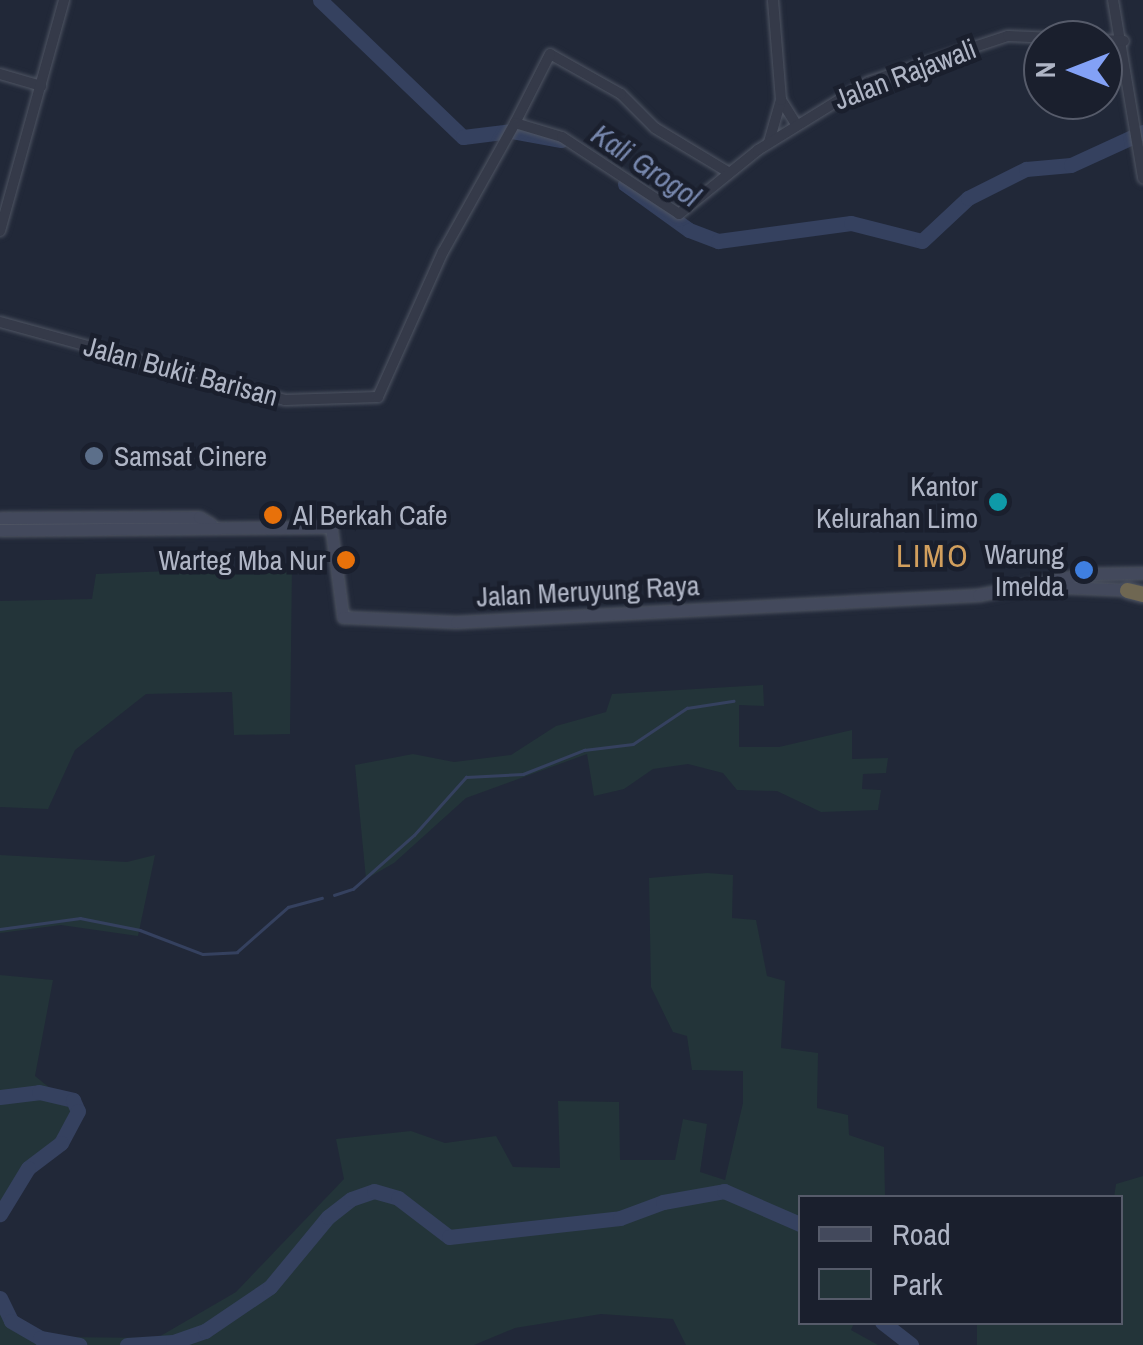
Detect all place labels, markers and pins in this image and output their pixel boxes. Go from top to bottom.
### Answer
place label: Samsat Cinere [114,439,267,473]
marker: Samsat Cinere [83,445,105,467]
place label: Kantor Kelurahan Limo [816,469,978,535]
marker: Kantor Kelurahan Limo [987,491,1009,513]
place label: Al Berkah Cafe [293,498,447,532]
marker: Al Berkah Cafe [262,504,284,526]
place label: Warung Imelda [984,537,1064,603]
place label: Warteg Mba Nur [158,543,326,577]
marker: Warteg Mba Nur [335,549,357,571]
marker: Warung Imelda [1073,559,1095,581]

